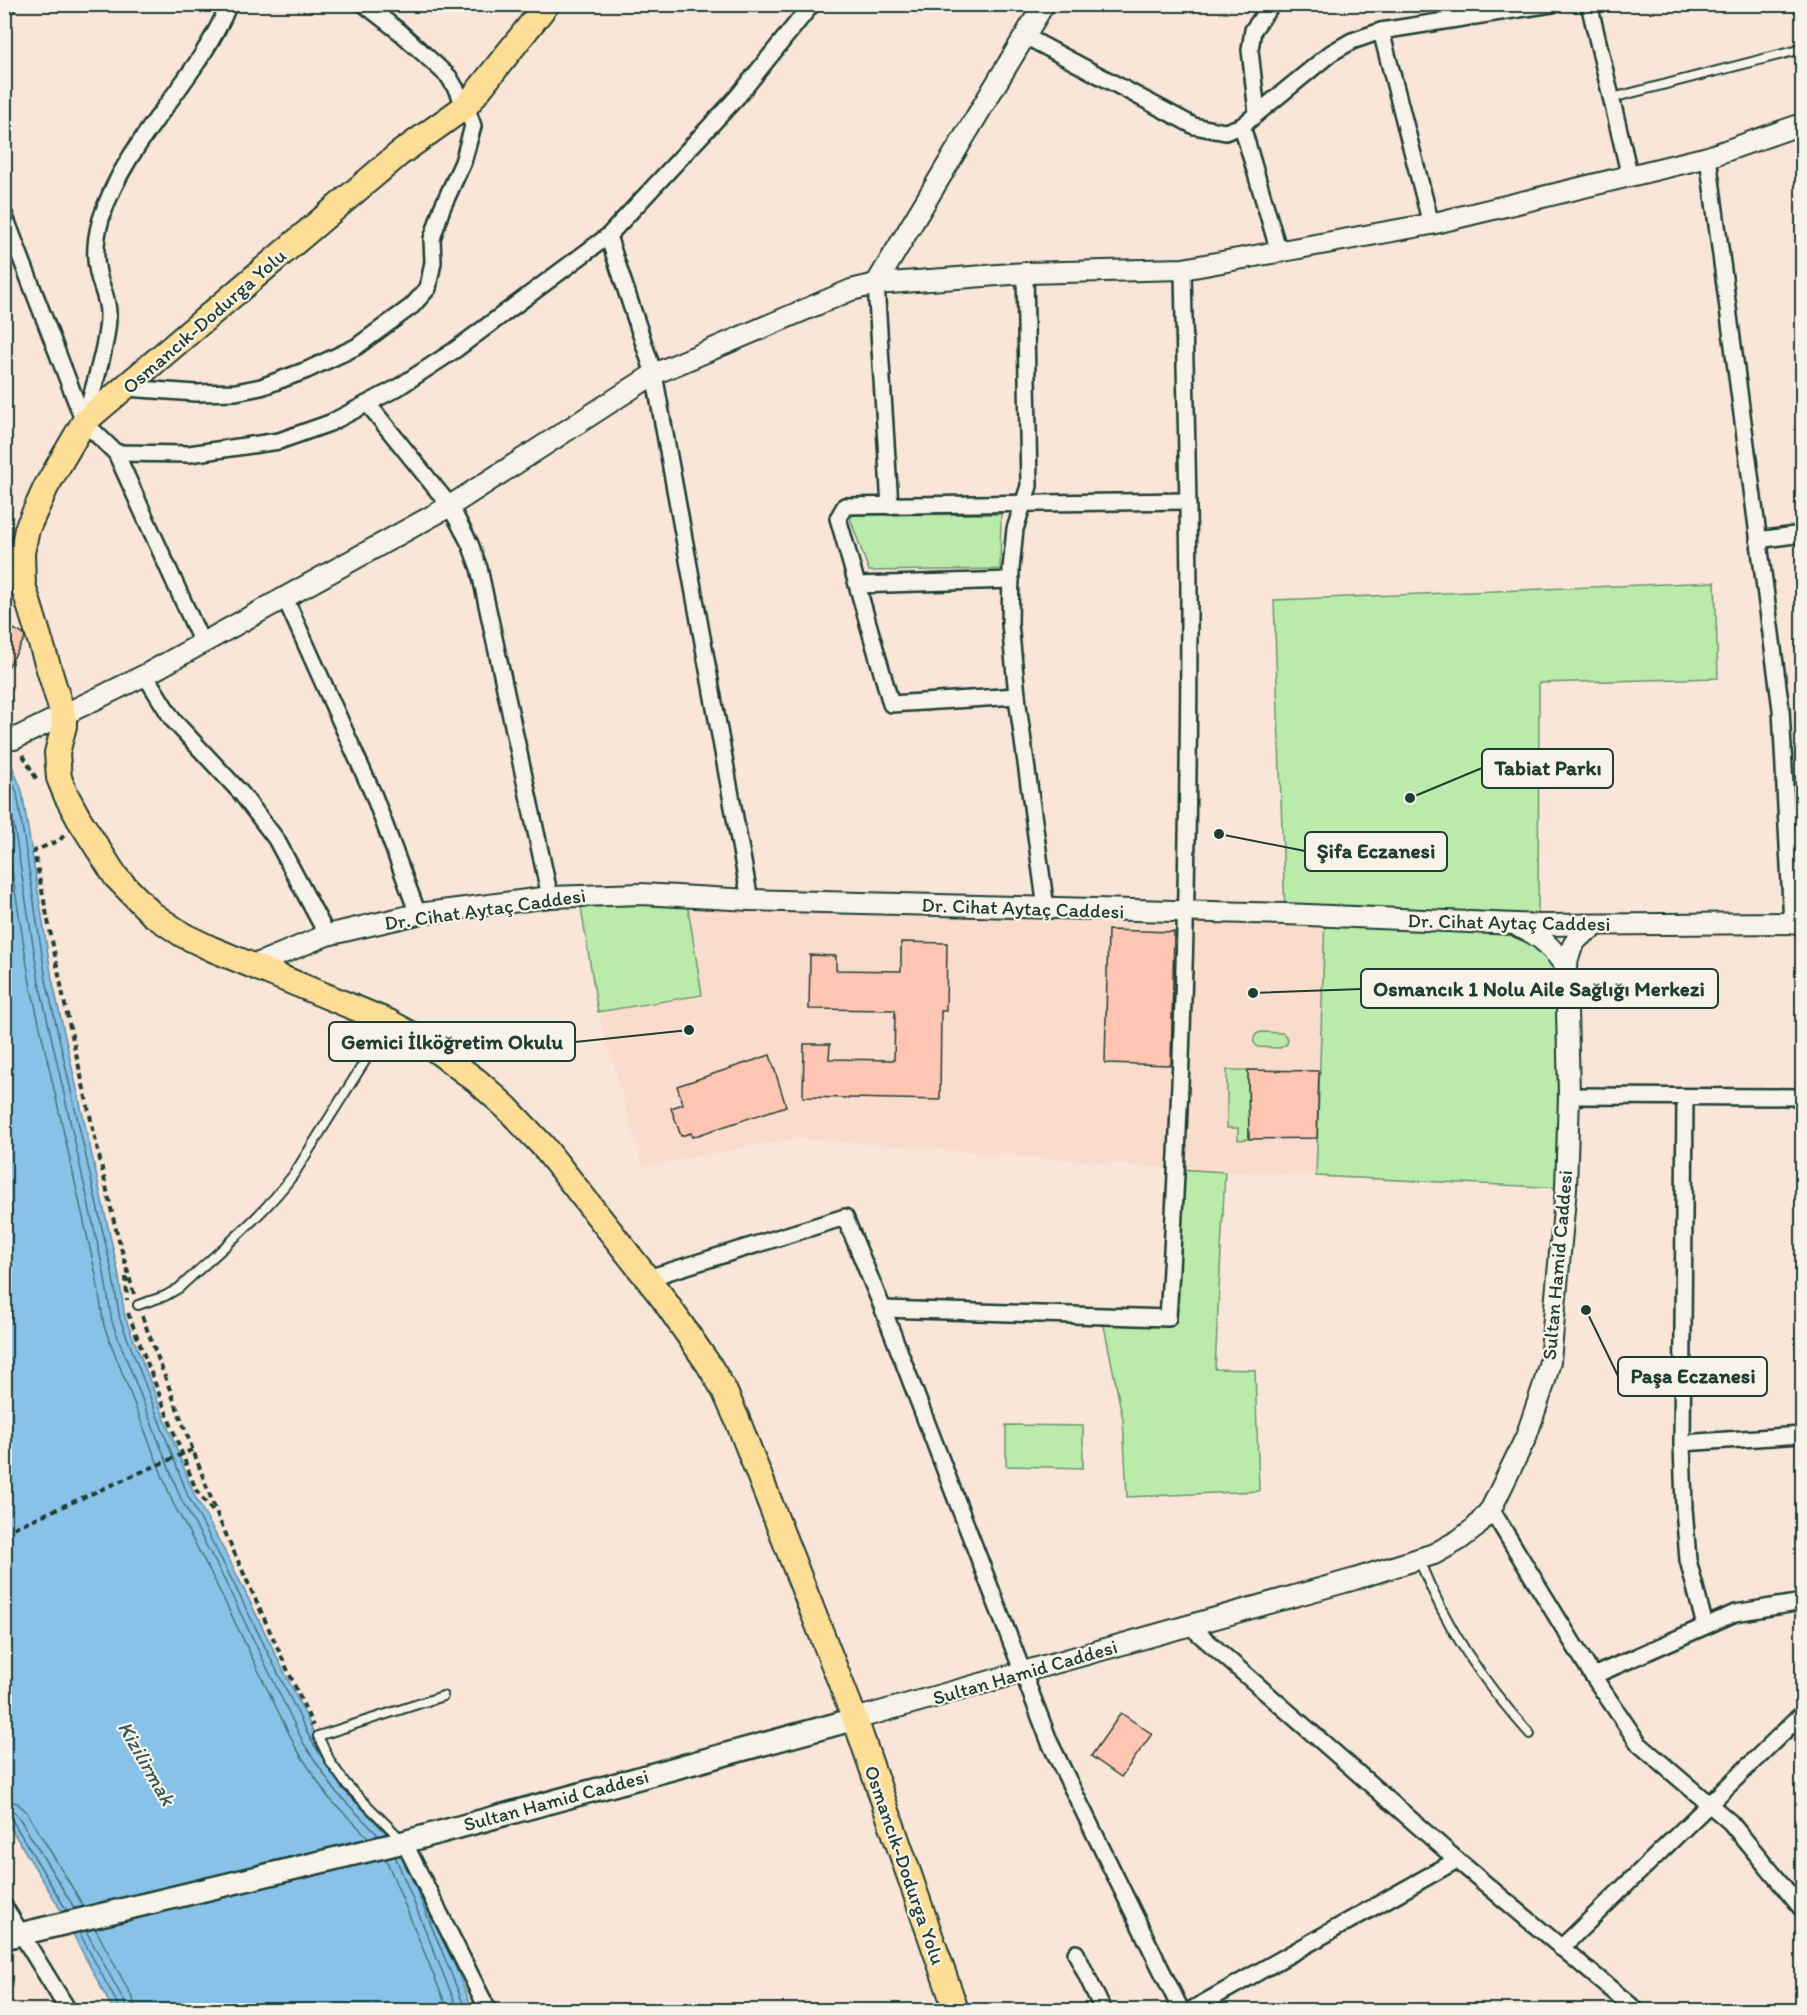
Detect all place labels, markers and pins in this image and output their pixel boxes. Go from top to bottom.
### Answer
callout: Tabiat Parkı [1482,749,1613,788]
callout: Şifa Eczanesi [1305,832,1447,871]
callout: Osmancık 1 Nolu Aile Sağlığı Merkezi [1361,969,1718,1008]
callout: Gemici İlköğretim Okulu [329,1022,575,1061]
callout: Paşa Eczanesi [1618,1357,1767,1396]

